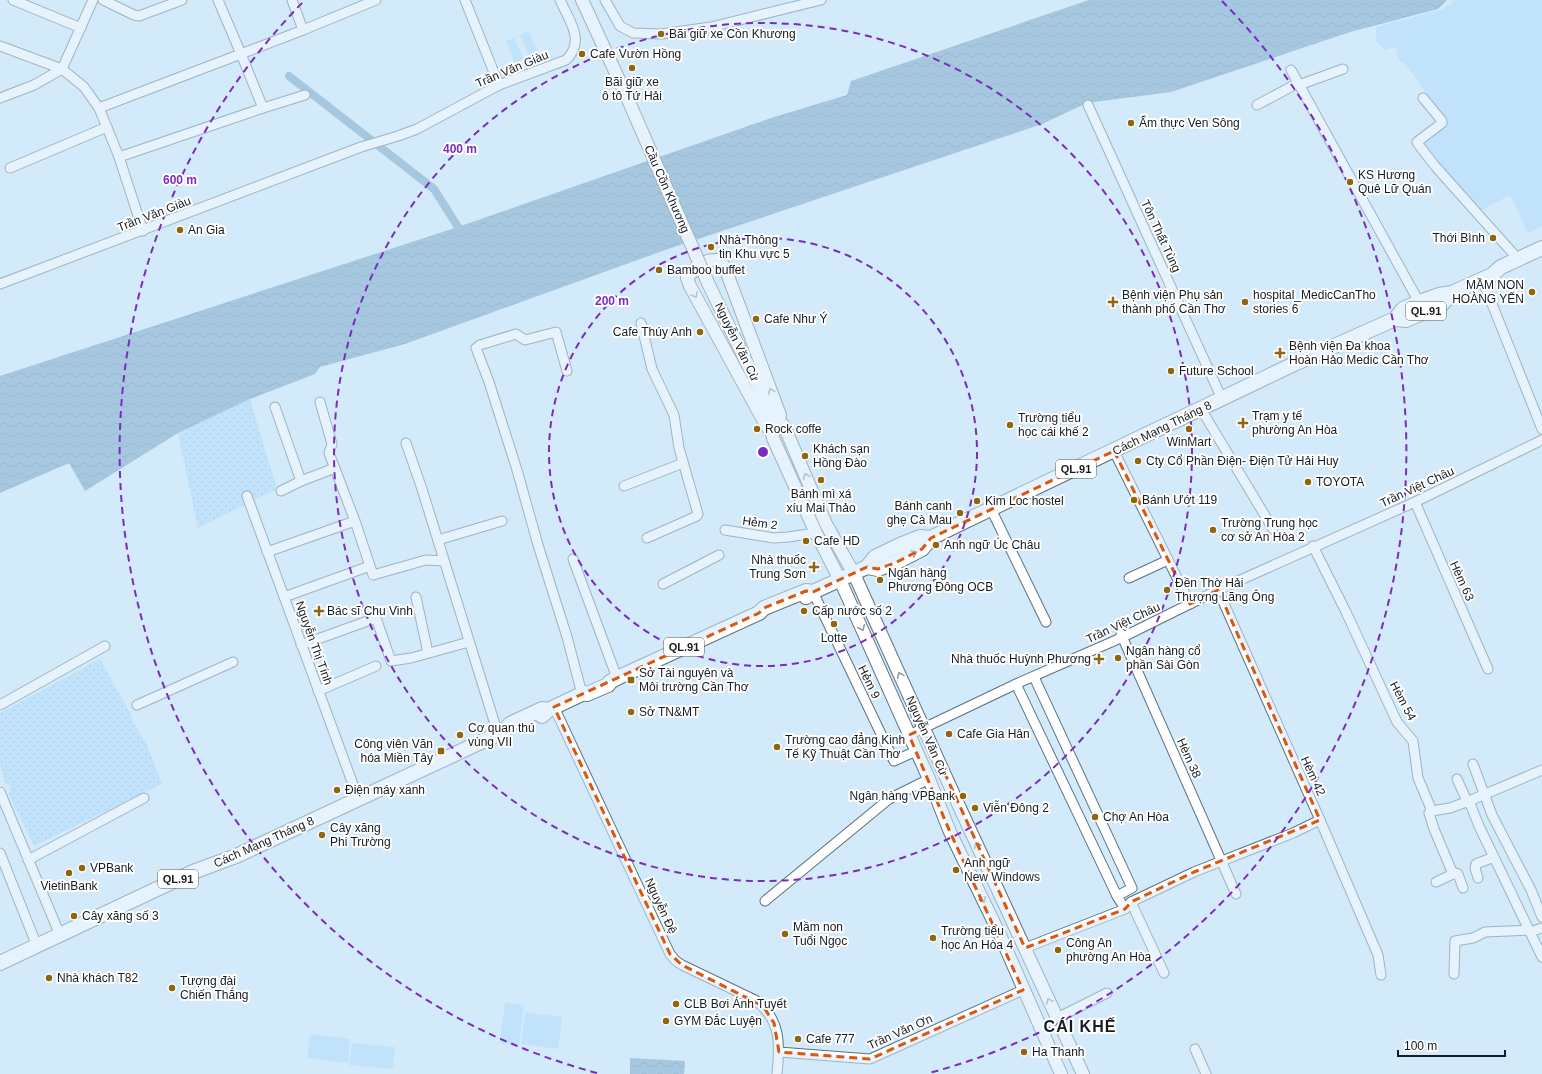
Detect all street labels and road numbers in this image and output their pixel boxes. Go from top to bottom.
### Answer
street label: Trần Văn Giàu [474,47,550,91]
street label: Cầu Cồn Khương [641,143,693,235]
street label: Trần Văn Giàu [115,194,193,234]
street label: Tôn Thất Tùng [1138,198,1184,274]
street label: Nguyễn Văn Cừ [712,300,763,384]
road number: QL.91 [1406,302,1446,320]
street label: Cách Mạng Tháng 8 [1110,398,1214,458]
road number: QL.91 [1056,460,1096,478]
street label: Trần Việt Châu [1378,464,1456,510]
street label: Hẻm 2 [742,514,779,532]
street label: Hèm 63 [1447,559,1477,603]
street label: Nguyễn Thị Tính [292,599,337,687]
street label: Trần Việt Châu [1084,600,1162,646]
road number: QL.91 [664,638,704,656]
street label: Hẻm 9 [855,663,883,701]
street label: Hèm 54 [1387,679,1419,723]
street label: Nguyễn Văn Cừ [903,693,952,778]
street label: Hèm 38 [1174,736,1204,780]
street label: Hèm 42 [1298,754,1328,798]
street label: Cách Mạng Tháng 8 [212,813,317,870]
road number: QL.91 [158,870,198,888]
street label: Nguyễn Đệ [642,875,681,936]
street label: Trần Văn Ơn [866,1012,934,1052]

